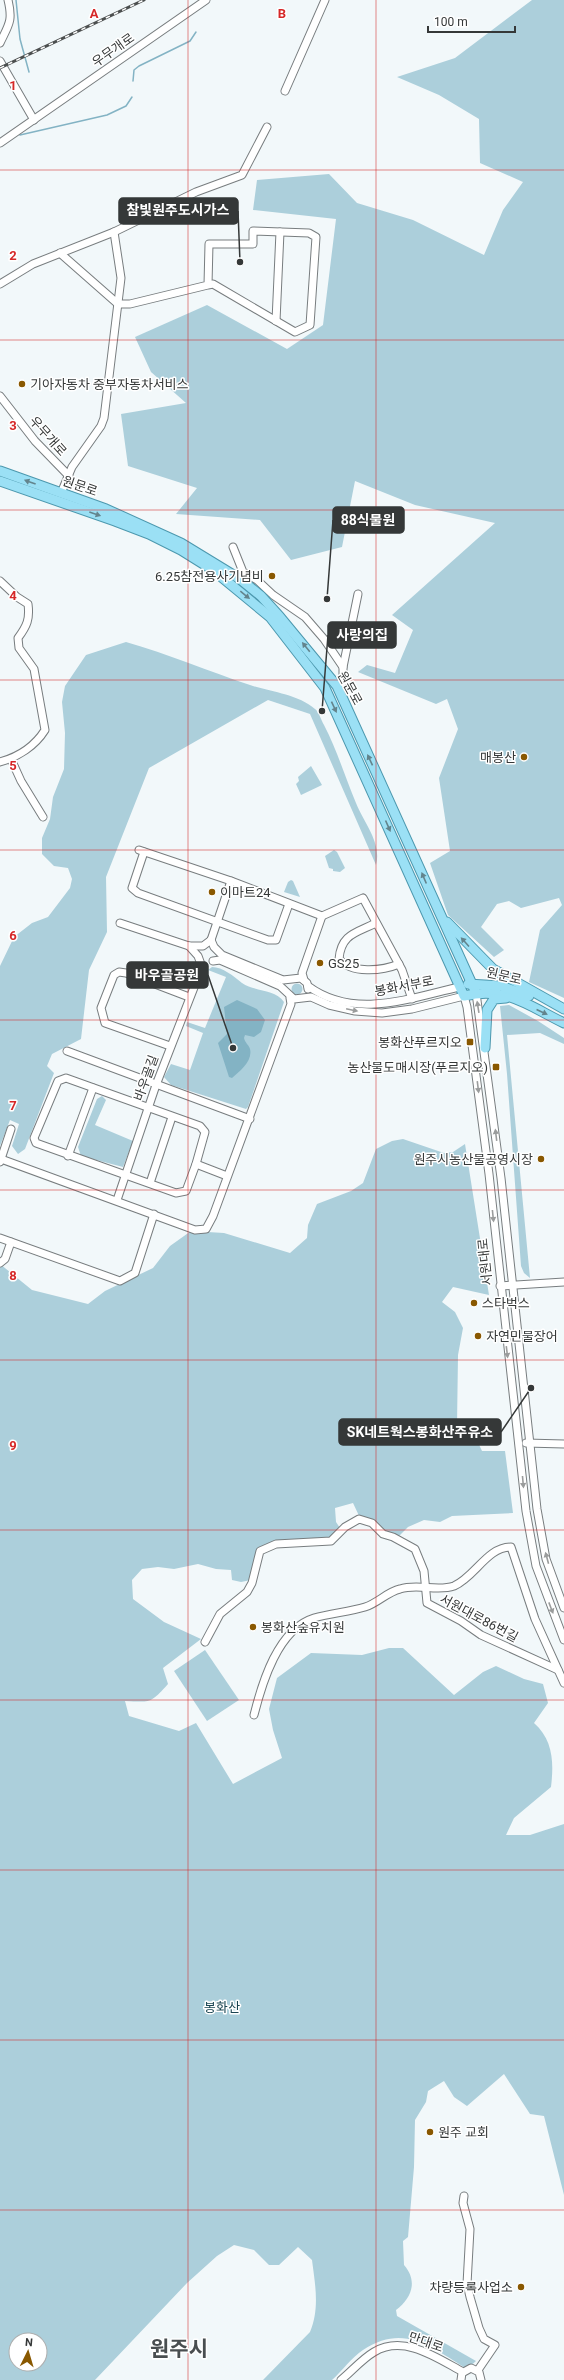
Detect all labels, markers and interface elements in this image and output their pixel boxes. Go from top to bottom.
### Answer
text: A [90,6,99,21]
text: B [278,6,286,21]
scale bar [428,8,515,34]
text: 100 m [434,15,468,29]
street label: 우무개로 [89,30,137,70]
text: 1 [9,78,17,93]
callout: 참빛원주도시가스 [119,198,238,224]
text: 참빛원주도시가스 [126,202,230,218]
text: 2 [9,248,17,263]
place label: 기아자동차 중부자동차서비스 [30,377,189,392]
marker: 기아자동차 중부자동차서비스 [17,379,27,389]
street label: 우무개로 [26,413,70,459]
text: 3 [9,418,17,433]
street label: 원문로 [61,473,99,499]
one-way arrow [24,479,36,485]
callout: 88식물원 [333,507,404,533]
one-way arrow [89,512,101,518]
text: 88식물원 [341,512,395,528]
place label: 6.25참전용사기념비 [155,569,264,584]
marker: 6.25참전용사기념비 [267,571,277,581]
text: 4 [9,588,17,603]
one-way arrow [240,591,251,600]
callout: 사랑의집 [328,622,396,648]
text: 사랑의집 [336,627,388,643]
one-way arrow [302,642,311,653]
street label: 원문로 [335,669,365,707]
one-way arrow [331,702,337,713]
place label: 매봉산 [480,750,516,765]
marker: 매봉산 [519,752,529,762]
one-way arrow [367,754,373,765]
text: 5 [9,758,17,773]
one-way arrow [385,820,391,832]
one-way arrow [421,872,427,884]
place label: 이마트24 [220,885,271,900]
marker: 이마트24 [207,887,217,897]
text: 6 [9,928,17,943]
one-way arrow [461,938,470,947]
place label: GS25 [328,956,359,971]
marker: GS25 [315,958,325,968]
callout: 바우골공원 [127,962,208,988]
street label: 원문로 [485,965,523,987]
text: 바우골공원 [135,967,199,983]
street label: 봉화서부로 [373,973,435,999]
one-way arrow [475,1001,481,1013]
one-way arrow [346,1007,358,1013]
one-way arrow [536,1009,547,1015]
place label: 봉화산푸르지오 [378,1035,462,1050]
marker: 봉화산푸르지오 [465,1037,475,1047]
street label: 바우골길 [131,1053,161,1103]
place label: 농산물도매시장(푸르지오) [347,1060,488,1075]
marker: 농산물도매시장(푸르지오) [491,1062,501,1072]
one-way arrow [474,1081,481,1093]
text: 7 [9,1098,17,1113]
one-way arrow [493,1129,499,1141]
place label: 원주시농산물공영시장 [413,1152,533,1167]
marker: 원주시농산물공영시장 [536,1154,546,1164]
one-way arrow [490,1210,496,1222]
street label: 서원대로 [475,1237,495,1287]
text: 8 [9,1268,17,1283]
place label: 스타벅스 [482,1296,530,1311]
marker: 스타벅스 [469,1298,479,1308]
place label: 자연민물장어 [486,1329,558,1344]
marker: 자연민물장어 [473,1331,483,1341]
one-way arrow [504,1346,510,1358]
callout: SK네트웍스봉화산주유소 [339,1419,501,1445]
text: SK네트웍스봉화산주유소 [347,1424,493,1440]
text: 9 [9,1438,17,1453]
one-way arrow [520,1476,526,1488]
one-way arrow [543,1552,549,1564]
street label: 서원대로86번길 [437,1591,521,1645]
one-way arrow [549,1603,555,1615]
place label: 봉화산숲유치원 [261,1620,345,1635]
marker: 봉화산숲유치원 [248,1622,258,1632]
park label: 봉화산 [204,2000,240,2015]
place label: 원주 교회 [438,2125,489,2140]
marker: 원주 교회 [425,2127,435,2137]
place label: 차량등록사업소 [429,2280,513,2295]
marker: 차량등록사업소 [516,2282,526,2292]
street label: 만대로 [407,2329,445,2355]
north arrow [8,2332,48,2372]
text: N [24,2336,33,2349]
district label: 원주시 [150,2337,208,2361]

